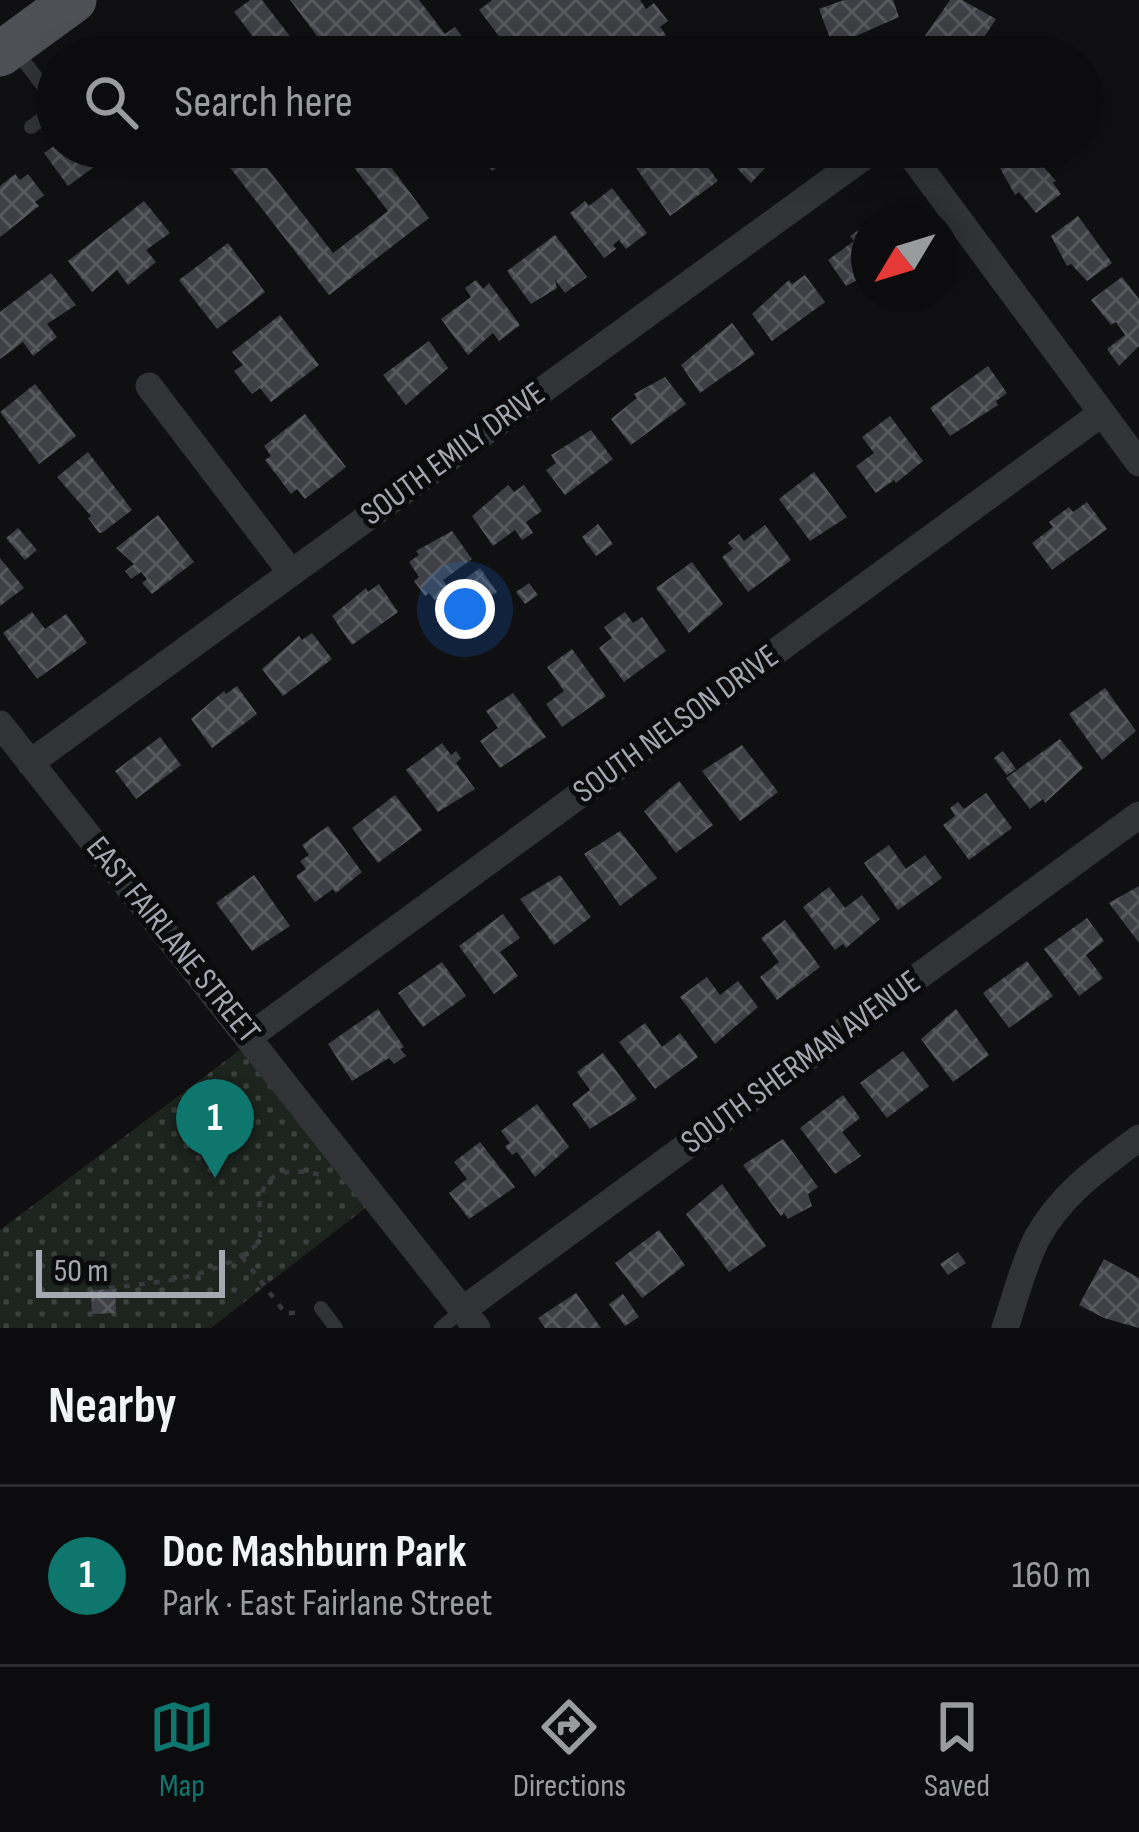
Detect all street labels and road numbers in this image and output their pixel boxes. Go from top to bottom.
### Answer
street label: SOUTH EMILY DRIVE [353,374,553,534]
street label: SOUTH NELSON DRIVE [566,636,786,812]
street label: EAST FAIRLANE STREET [78,829,268,1051]
street label: SOUTH SHERMAN AVENUE [674,962,928,1162]

